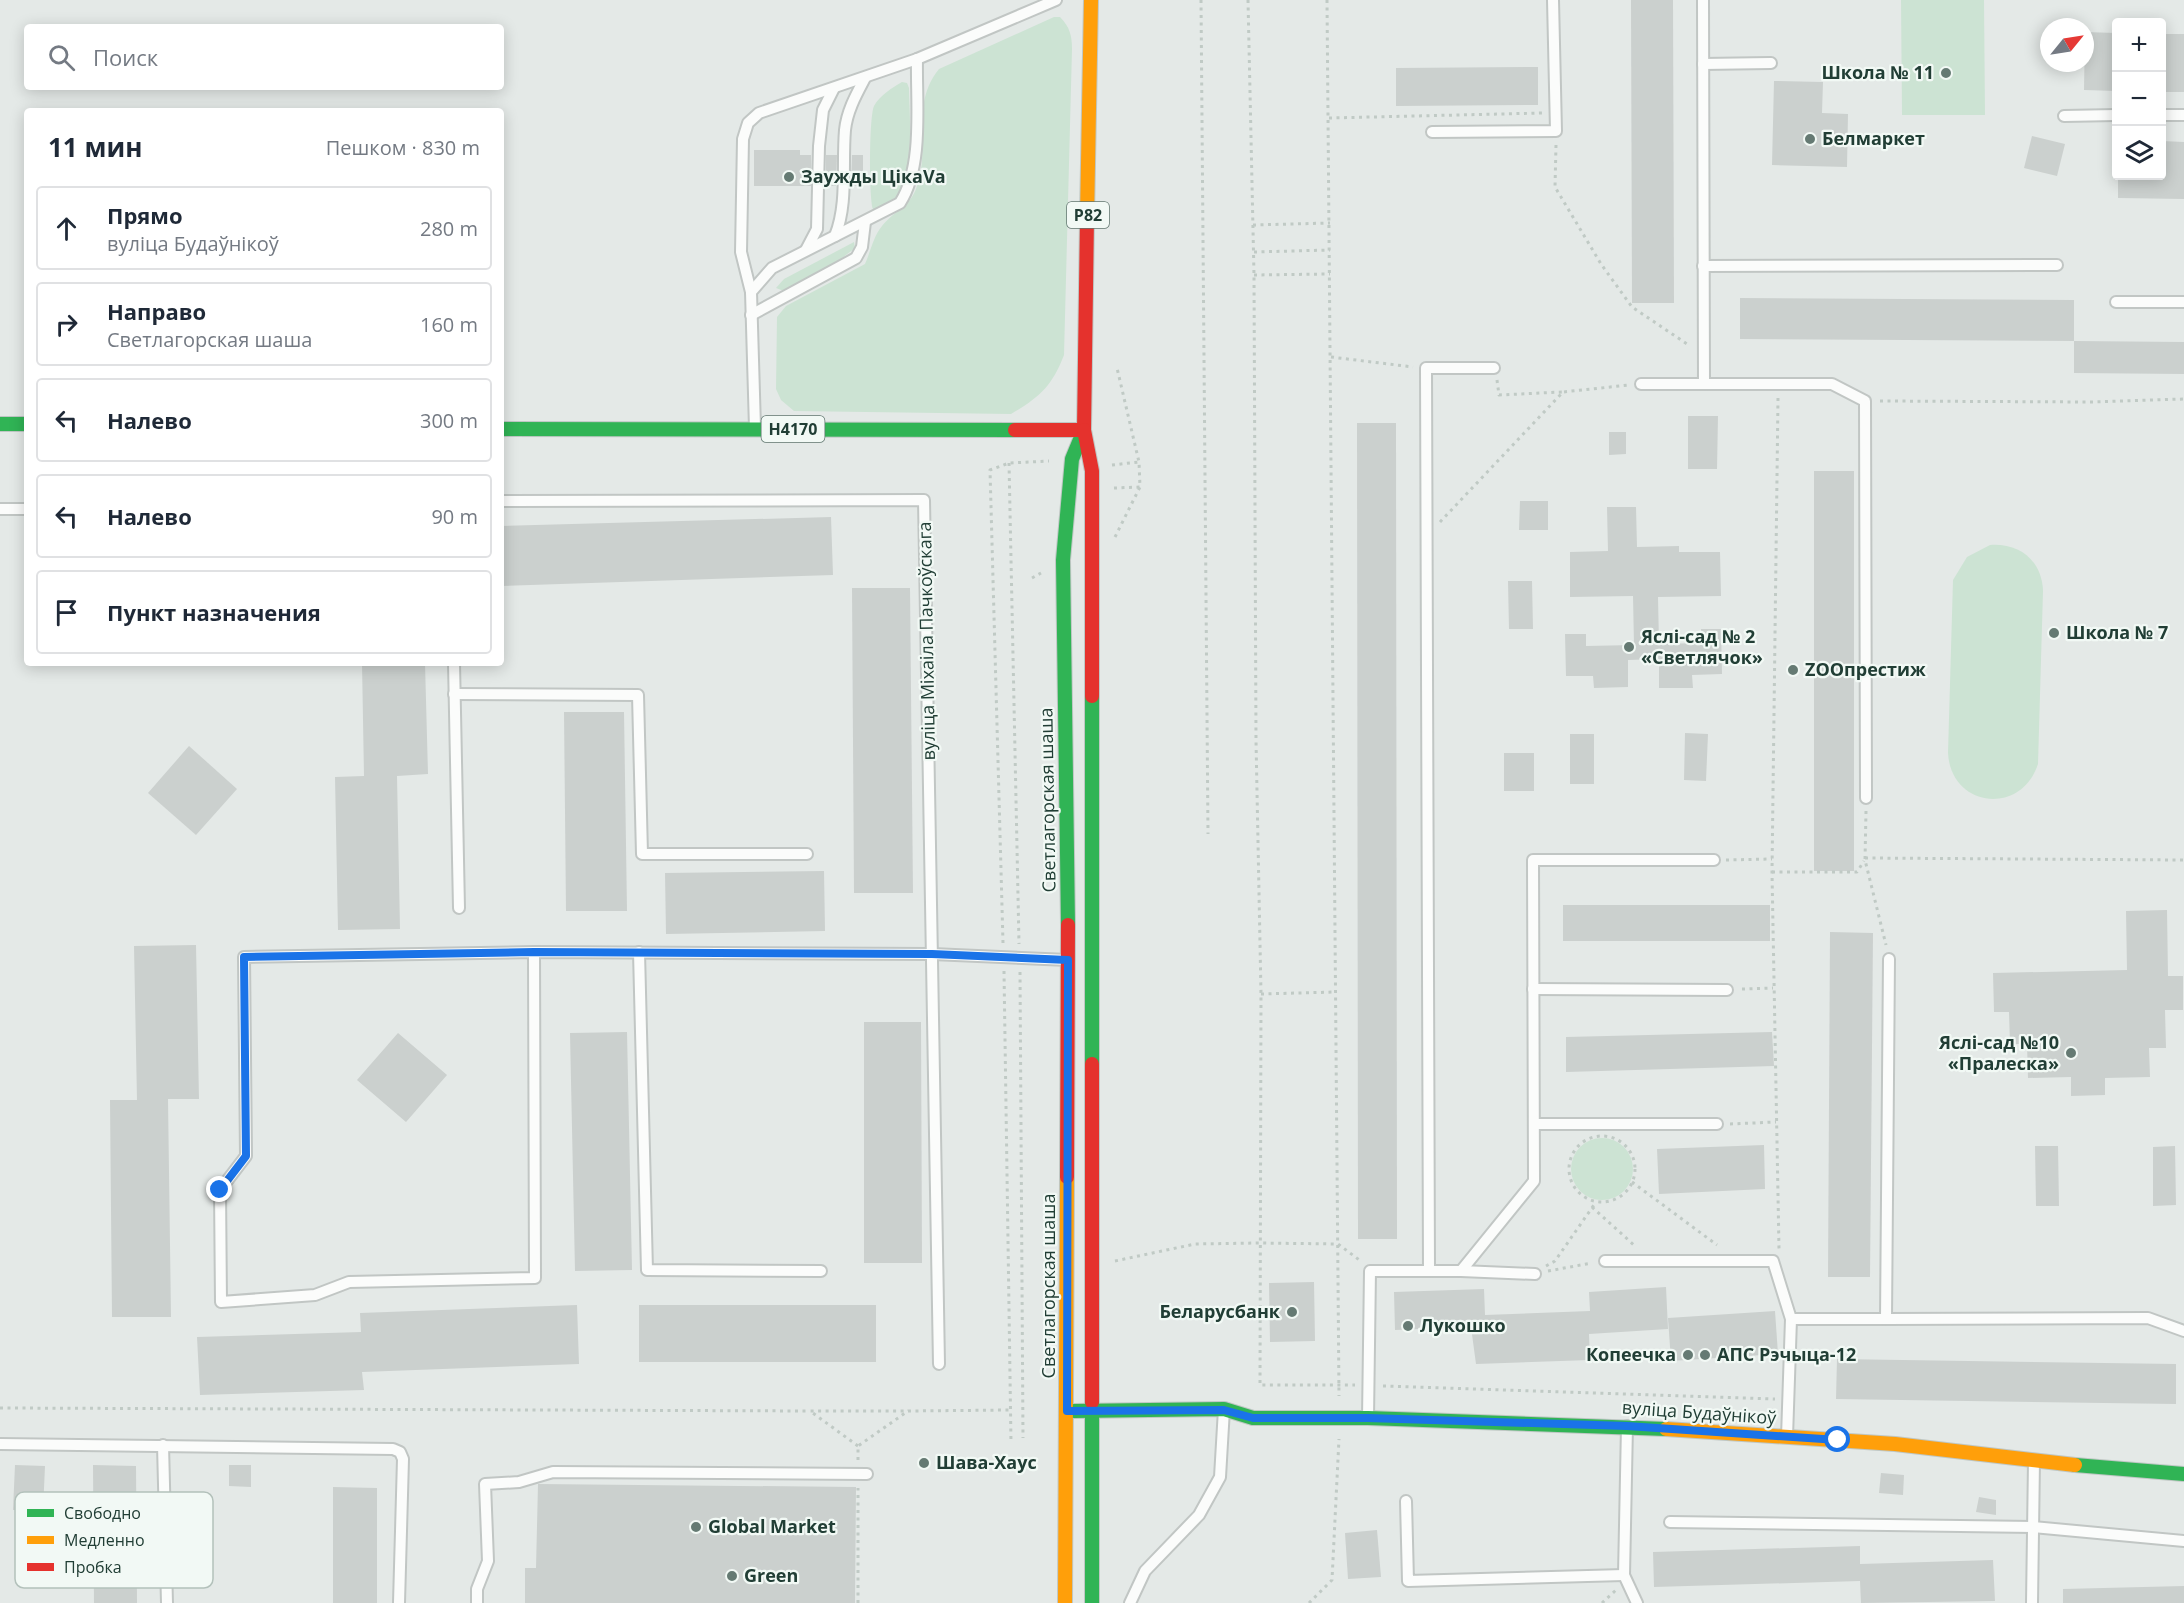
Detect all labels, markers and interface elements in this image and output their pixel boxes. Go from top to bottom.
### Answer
north arrow [2040,18,2094,72]
map controls [2112,18,2166,180]
button: + [2112,18,2166,72]
search box [24,24,504,90]
icon: search [45,41,78,74]
text: Поиск [93,42,158,72]
place label: Школа № 11 [1821,60,1934,84]
marker: Школа № 11 [1939,66,1953,80]
button: − [2112,72,2166,126]
place label: Белмаркет [1822,126,1925,150]
button: layers [2112,126,2166,180]
text: 11 мин [48,129,142,165]
marker: Белмаркет [1803,132,1817,146]
text: Пешком · 830 m [326,134,480,161]
place label: Заужды ЦікаVа [801,164,946,188]
marker: Заужды ЦікаVа [782,170,796,184]
text: Прямо [107,200,183,230]
road number: Р82 [1067,202,1109,228]
icon: ahead [50,212,83,245]
text: 280 m [420,215,478,242]
text: вуліца Будаўнікоў [107,230,279,257]
text: Направо [107,296,206,326]
icon: right [50,308,83,341]
text: 160 m [420,311,478,338]
text: Светлагорская шаша [107,326,312,353]
icon: left [50,404,83,437]
text: Налево [107,405,192,435]
text: 300 m [420,407,478,434]
road number: Н4170 [762,416,824,442]
icon: left [50,500,83,533]
text: Налево [107,501,192,531]
text: 90 m [431,503,478,530]
street label: вуліца Міхаіла Пачкоўскага [912,521,940,761]
icon: arrive [50,596,83,629]
text: Пункт назначения [107,597,321,627]
place label: Школа № 7 [2066,620,2168,644]
place label: Яслі-сад № 2 «Светлячок» [1640,624,1763,669]
marker: Школа № 7 [2047,626,2061,640]
marker: Яслі-сад № 2 «Светлячок» [1622,640,1636,654]
place label: ZOOпрестиж [1805,657,1926,681]
marker: ZOOпрестиж [1786,663,1800,677]
street label: Светлагорская шаша [1033,707,1061,893]
place label: Яслі-сад №10 «Пралеска» [1938,1030,2059,1075]
marker: Яслі-сад №10 «Пралеска» [2064,1046,2078,1060]
route end [206,1176,232,1202]
street label: Светлагорская шаша [1036,1194,1060,1378]
place label: Беларусбанк [1159,1299,1281,1323]
marker: Беларусбанк [1285,1305,1299,1319]
place label: Лукошко [1420,1313,1506,1337]
marker: Лукошко [1401,1319,1415,1333]
place label: Копеечка [1586,1342,1676,1366]
place label: АПС Рэчыца-12 [1717,1342,1856,1366]
marker: Копеечка [1681,1348,1695,1362]
marker: АПС Рэчыца-12 [1698,1348,1712,1362]
street label: вуліца Будаўнікоў [1621,1395,1778,1429]
route start [1824,1426,1850,1452]
place label: Шава-Хаус [936,1450,1037,1474]
marker: Шава-Хаус [917,1456,931,1470]
legend [15,1492,213,1588]
text: Свободно [64,1502,141,1524]
place label: Global Market [708,1514,836,1538]
marker: Global Market [689,1520,703,1534]
text: Медленно [64,1529,145,1551]
text: Пробка [64,1556,122,1578]
place label: Green [744,1563,798,1587]
marker: Green [725,1569,739,1583]

